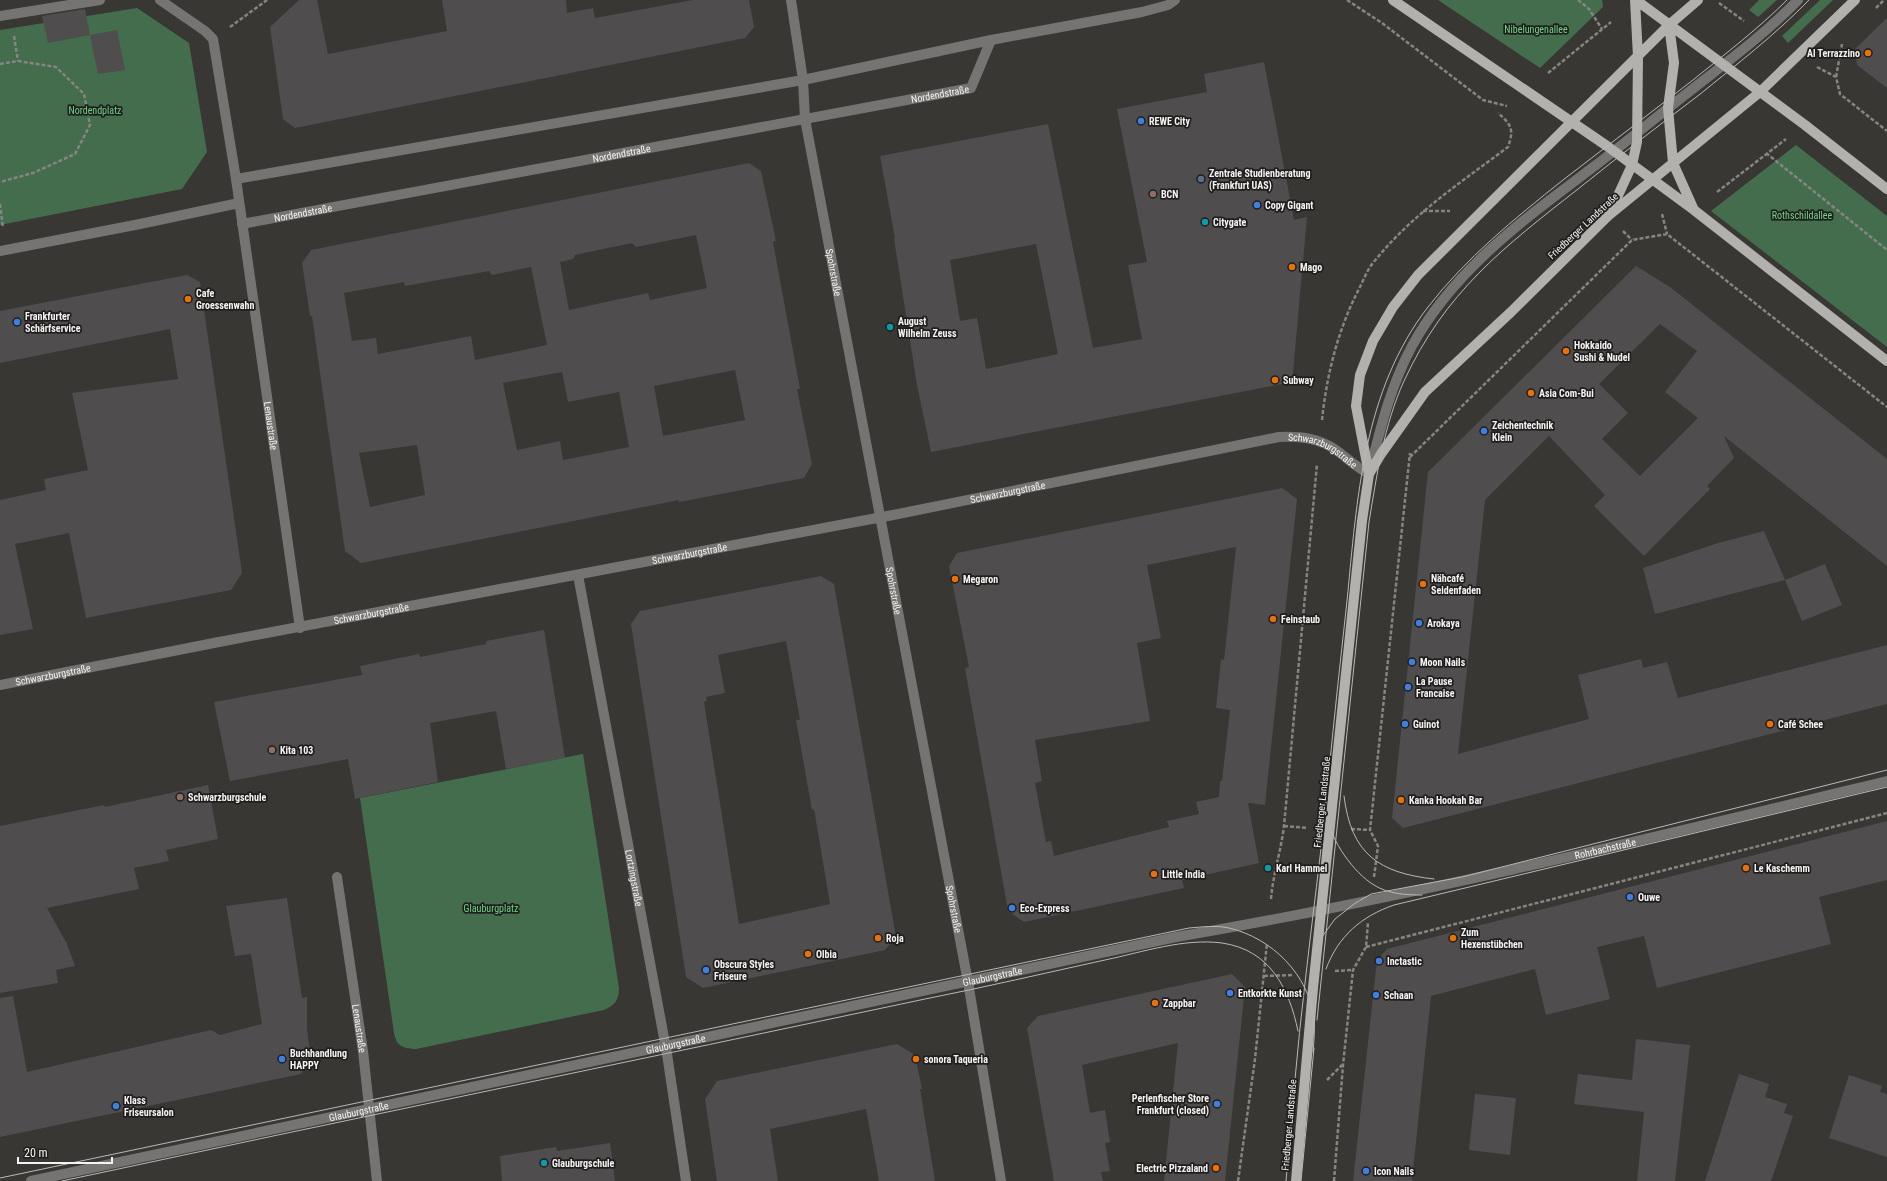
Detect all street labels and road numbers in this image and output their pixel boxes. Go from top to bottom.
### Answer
street label: Nordendstraße [910,83,970,105]
street label: Nordendstraße [592,142,652,164]
street label: Friedberger Landstraße [1546,191,1620,261]
street label: Nordendstraße [273,202,333,223]
street label: Spohrstraße [824,248,844,297]
street label: Lenaustraße [262,401,280,451]
street label: Schwarzburgstraße [1288,431,1360,470]
street label: Schwarzburgstraße [969,479,1046,505]
street label: Schwarzburgstraße [651,541,728,566]
street label: Spohrstraße [884,566,904,616]
street label: Schwarzburgstraße [333,601,410,626]
street label: Schwarzburgstraße [15,662,92,687]
street label: Friedberger Landstraße [1312,756,1332,848]
street label: Rohrbachstraße [1573,836,1637,861]
street label: Lortzingstraße [624,848,645,907]
street label: Spohrstraße [944,884,964,934]
street label: Glauburgstraße [962,964,1024,988]
street label: Lenaustraße [351,1003,369,1054]
street label: Glauburgstraße [645,1032,707,1055]
street label: Friedberger Landstraße [1280,1079,1298,1171]
street label: Glauburgstraße [328,1099,390,1123]

